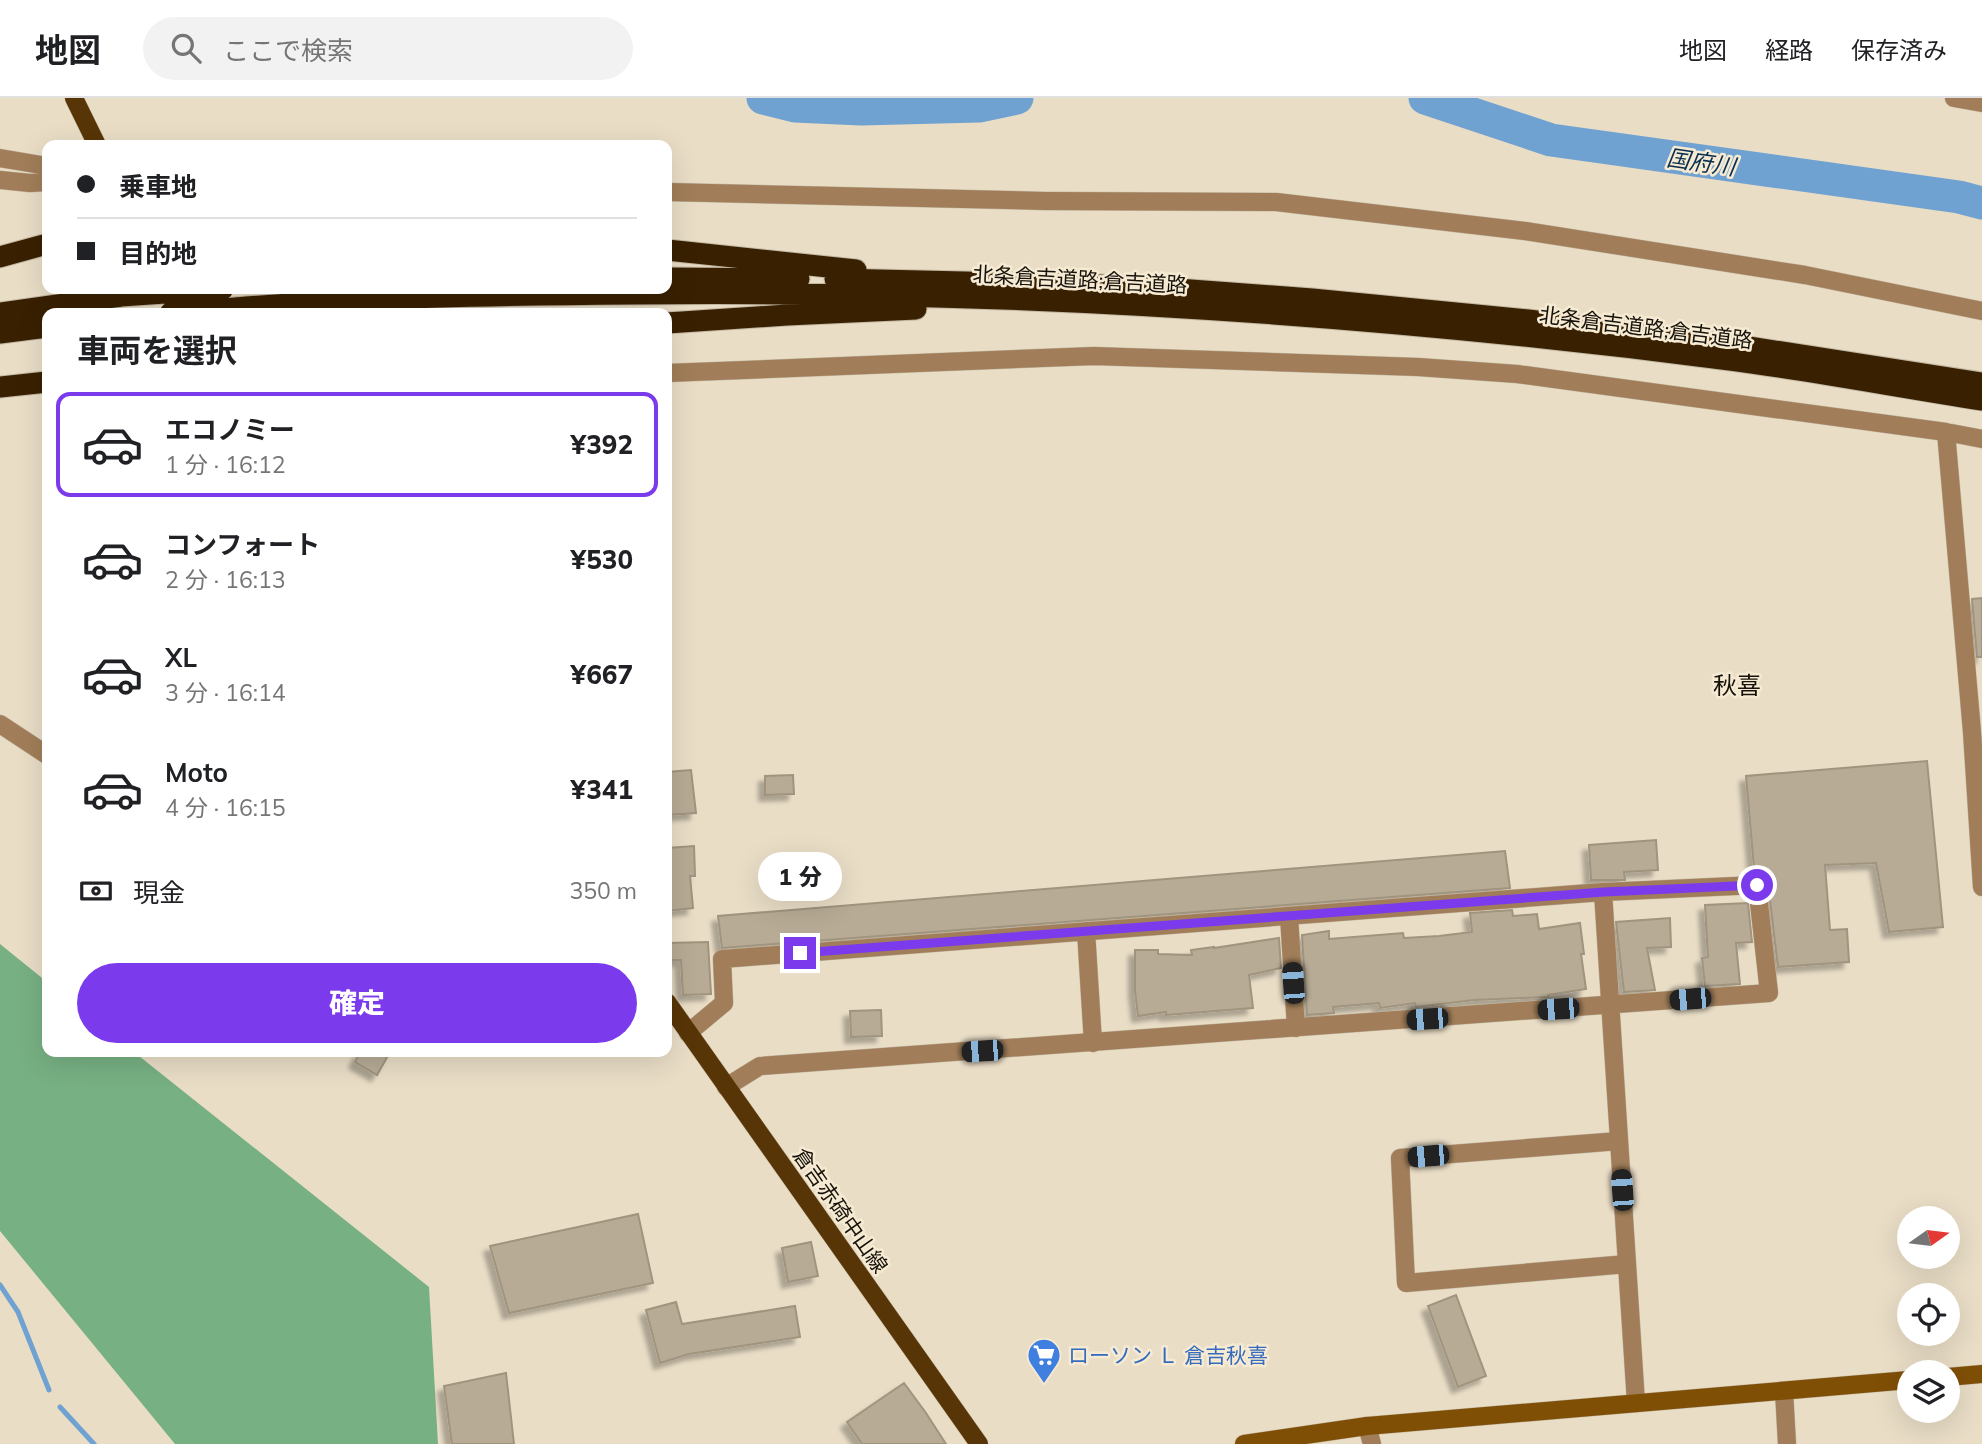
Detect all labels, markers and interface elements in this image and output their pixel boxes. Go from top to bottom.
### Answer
search box [143,17,633,80]
text: 地図 [35,29,101,70]
icon: search [167,29,205,67]
text: ここで検索 [223,34,353,67]
text: 地図 [1679,35,1727,65]
text: 経路 [1765,35,1813,65]
text: 保存済み [1851,35,1947,65]
water label: 国府川 [1665,143,1740,182]
text: 乗車地 [119,170,197,203]
text: 目的地 [119,237,197,270]
street label: 北条倉吉道路;倉吉道路 [972,260,1188,298]
street label: 北条倉吉道路;倉吉道路 [1538,301,1754,353]
text: 車両を選択 [77,330,237,370]
icon: car [81,413,144,476]
text: エコノミー [165,413,295,446]
text: ¥392 [571,428,633,461]
text: 1 分 · 16:12 [165,450,286,479]
icon: car [81,528,144,591]
text: コンフォート [165,528,320,561]
text: ¥530 [571,543,633,576]
text: 2 分 · 16:13 [165,565,286,594]
text: XL [165,641,197,674]
icon: car [81,643,144,706]
text: ¥667 [571,658,633,691]
district label: 秋喜 [1713,670,1761,700]
text: 3 分 · 16:14 [165,678,286,707]
text: Moto [165,756,228,789]
icon: car [81,758,144,821]
text: ¥341 [571,773,633,806]
text: 4 分 · 16:15 [165,793,286,822]
callout: 1 分 [758,852,842,900]
text: 1 分 [778,862,822,891]
route start [1741,869,1773,901]
icon: cash [77,872,115,910]
text: 現金 [133,876,185,909]
text: 350 m [569,876,637,905]
route end [784,937,816,969]
car [1282,961,1305,1005]
button: 確定 [77,963,637,1043]
car [1669,987,1712,1011]
car [1537,997,1580,1021]
car [1406,1007,1449,1031]
car [961,1039,1004,1063]
street label: 倉吉赤碕中山線 [788,1142,894,1278]
car [1407,1144,1450,1168]
car [1611,1168,1634,1212]
north arrow [1897,1206,1960,1269]
map controls [1897,1206,1960,1423]
button: locate [1897,1283,1960,1346]
supermarket icon: ローソン Ｌ 倉吉秋喜 [1025,1336,1063,1385]
place label: ローソン Ｌ 倉吉秋喜 [1068,1342,1268,1368]
button: layers [1897,1360,1960,1423]

